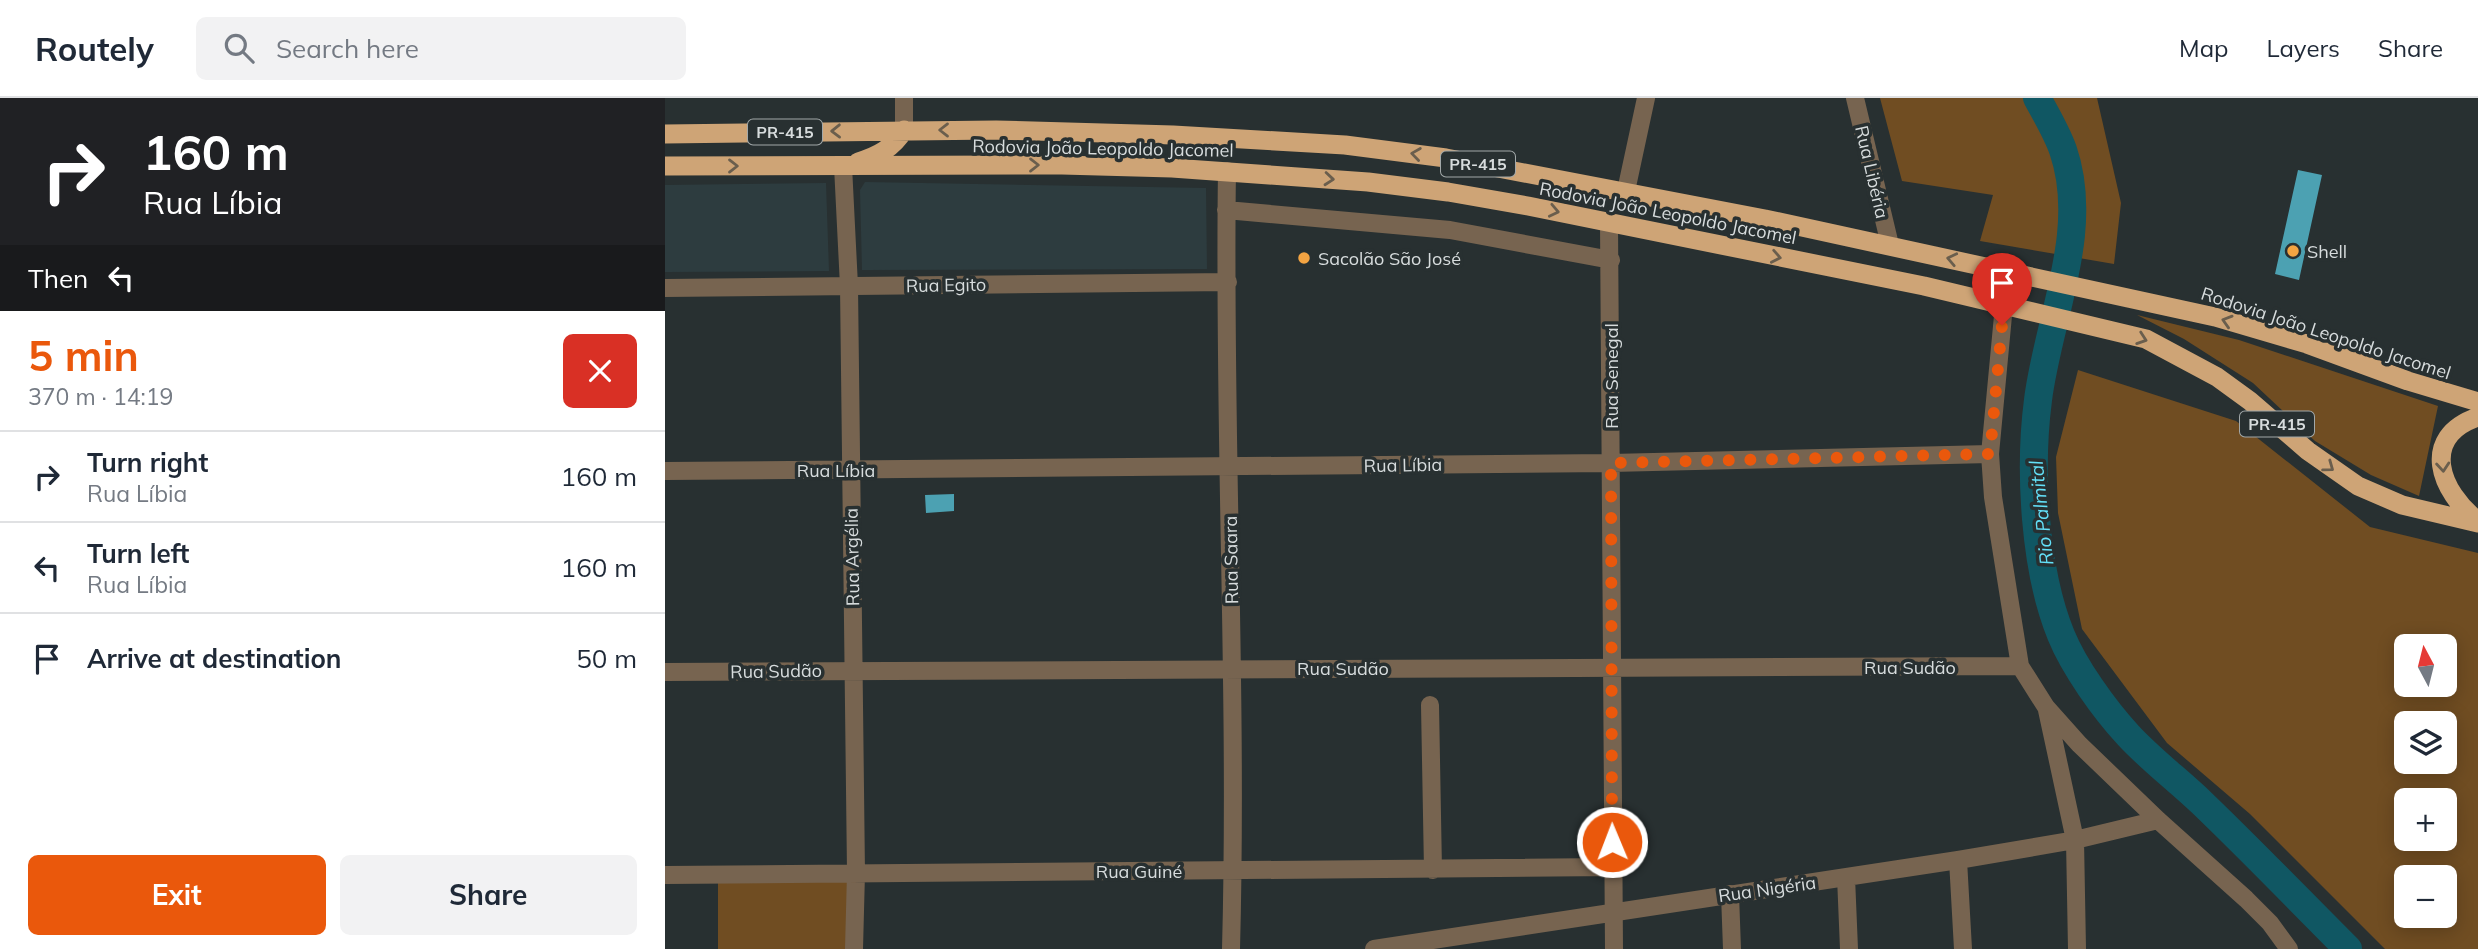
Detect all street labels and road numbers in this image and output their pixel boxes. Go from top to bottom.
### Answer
road number: PR-415 [748,120,822,144]
street label: Rua Libéria [1850,123,1894,221]
street label: Rodovia João Leopoldo Jacomel [972,134,1234,162]
road number: PR-415 [1441,152,1515,176]
street label: Rodovia João Leopoldo Jacomel [1538,177,1798,249]
street label: Rua Egito [906,273,986,297]
street label: Rodovia João Leopoldo Jacomel [2198,282,2454,384]
street label: Rua Senegal [1600,323,1623,429]
road number: PR-415 [2240,412,2314,436]
street label: Rua Líbia [1364,453,1442,477]
street label: Rua Líbia [797,459,875,482]
street label: Rua Argélia [840,508,864,606]
street label: Rua Saara [1219,516,1243,604]
street label: Rua Sudão [1864,656,1956,679]
street label: Rua Sudão [1297,657,1389,680]
street label: Rua Sudão [730,659,822,683]
street label: Rua Guiné [1096,860,1182,883]
street label: Rua Nigéria [1717,871,1817,907]

